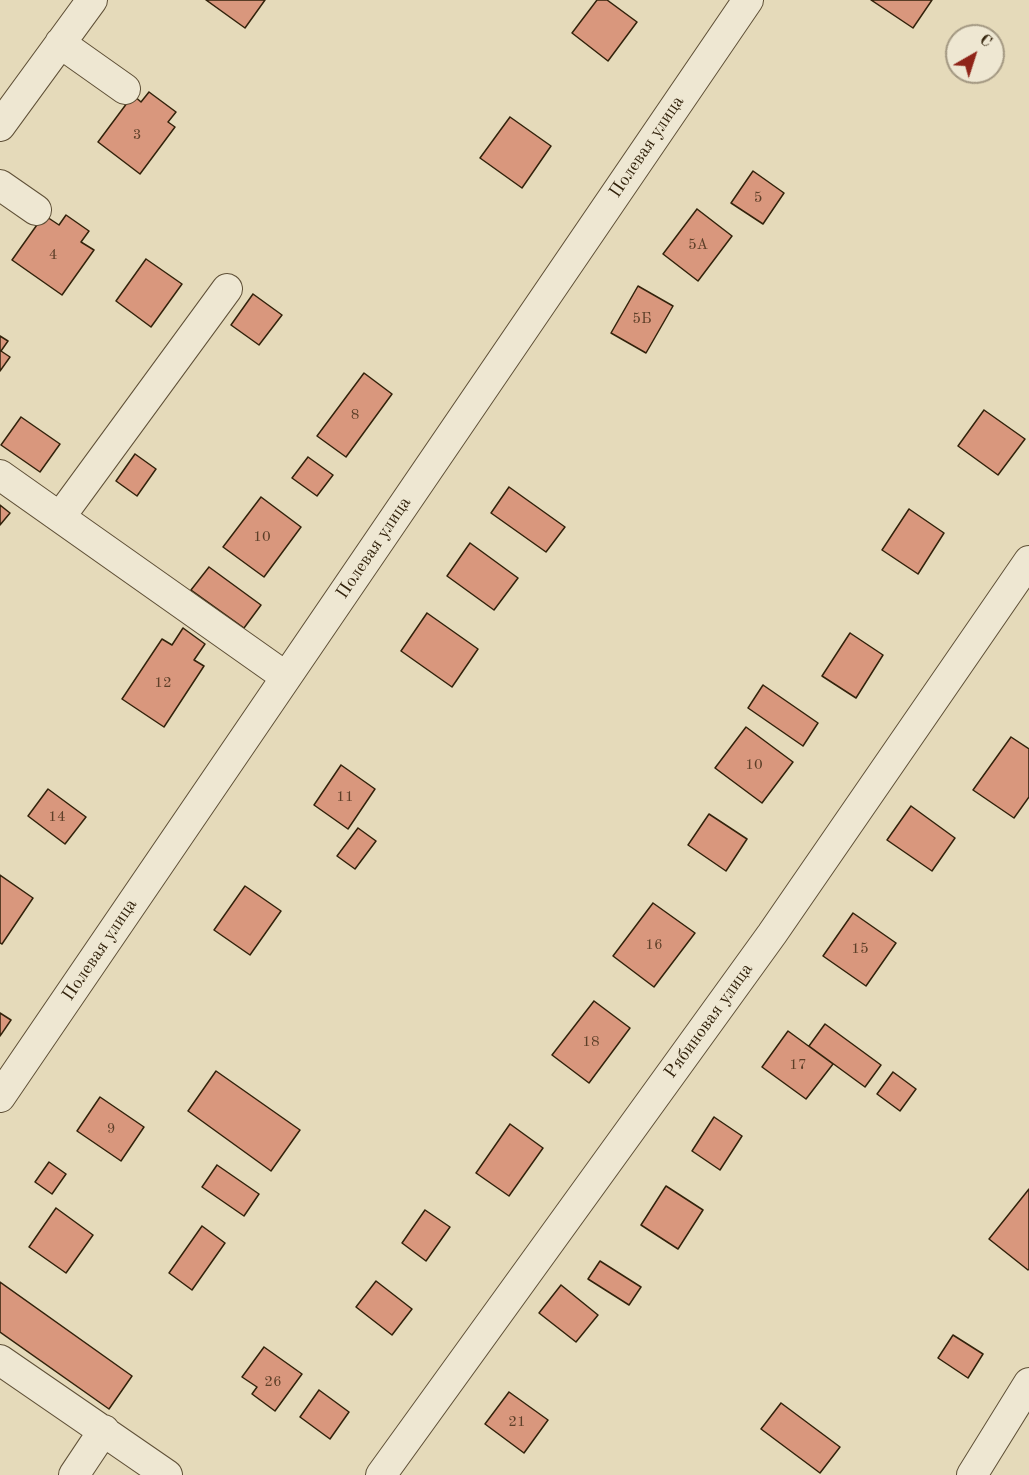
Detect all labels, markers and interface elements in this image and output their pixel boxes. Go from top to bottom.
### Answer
north arrow [945,24,1005,84]
text: С [976,32,994,51]
street label: Полевая улица [605,92,689,202]
house number: 3 [133,126,141,144]
house number: 5 [754,189,762,207]
house number: 5А [688,236,708,254]
house number: 4 [49,246,57,264]
house number: 5Б [632,310,652,328]
house number: 8 [351,406,359,424]
street label: Полевая улица [332,493,416,603]
house number: 10 [253,528,271,546]
house number: 12 [154,674,172,692]
house number: 10 [745,756,763,774]
house number: 11 [336,788,354,806]
house number: 14 [48,808,66,826]
street label: Полевая улица [58,895,142,1005]
house number: 16 [645,936,663,954]
house number: 15 [851,940,869,958]
street label: Рябиновая улица [660,959,758,1083]
house number: 18 [582,1033,600,1051]
house number: 17 [789,1056,807,1074]
house number: 9 [107,1120,115,1138]
house number: 26 [264,1373,282,1391]
house number: 21 [508,1413,526,1431]

